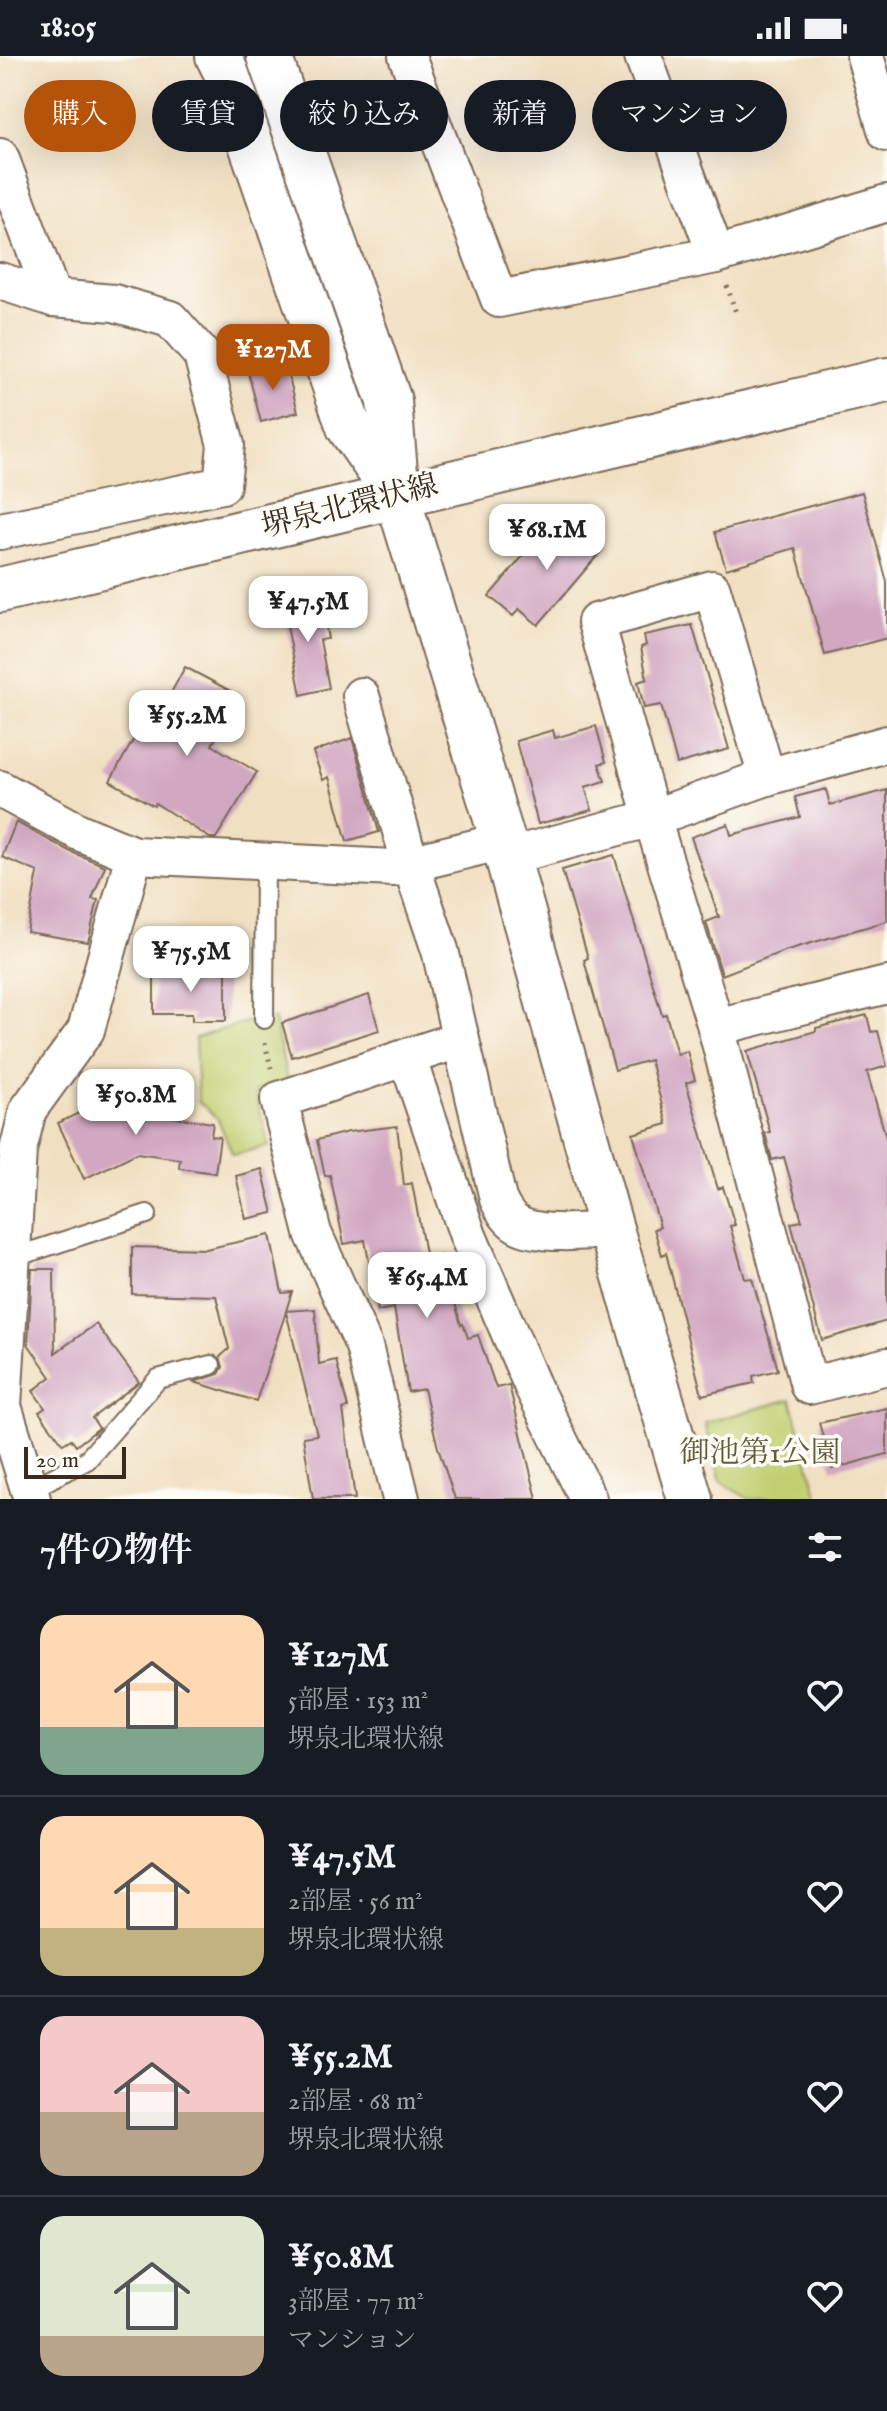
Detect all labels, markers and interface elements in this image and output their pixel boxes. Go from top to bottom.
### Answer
text: 18:05 [40,9,96,47]
chip: 購入 [24,80,136,152]
chip: 賃貸 [152,80,264,152]
chip: 絞り込み [280,80,448,152]
chip: 新着 [464,80,576,152]
chip: マンション [592,80,787,152]
pin: ¥127M [217,324,329,392]
text: ¥127M [234,333,312,366]
street label: 堺泉北環状線 [258,467,442,547]
pin: ¥68.1M [482,504,612,572]
text: ¥68.1M [507,513,587,546]
pin: ¥47.5M [243,576,373,644]
text: ¥47.5M [267,585,349,618]
pin: ¥55.2M [122,690,252,758]
text: ¥55.2M [147,699,227,732]
pin: ¥75.5M [126,926,256,994]
text: ¥75.5M [151,935,231,968]
pin: ¥50.8M [71,1069,201,1137]
text: ¥50.8M [95,1078,177,1111]
pin: ¥65.4M [362,1252,492,1320]
text: ¥65.4M [386,1261,468,1294]
park label: 御池第1公園 [679,1435,841,1473]
scale bar [24,1443,126,1479]
text: 20 m [36,1447,79,1475]
icon: filters [803,1525,847,1569]
text: 7件の物件 [40,1530,192,1573]
text: ¥127M [288,1635,389,1678]
icon: home [104,1647,200,1743]
icon: heart [803,1673,847,1717]
text: 5部屋 · 153 m² [288,1684,428,1717]
text: 堺泉北環状線 [288,1723,444,1756]
text: ¥47.5M [288,1836,396,1879]
icon: home [104,1848,200,1944]
icon: heart [803,1874,847,1918]
text: 2部屋 · 56 m² [288,1885,423,1918]
text: 堺泉北環状線 [288,1924,444,1957]
text: ¥55.2M [288,2036,393,2079]
icon: home [104,2048,200,2144]
icon: heart [803,2074,847,2118]
text: 2部屋 · 68 m² [288,2085,423,2118]
text: 堺泉北環状線 [288,2124,444,2157]
text: ¥50.8M [288,2236,394,2279]
icon: home [104,2248,200,2344]
icon: heart [803,2274,847,2318]
text: 3部屋 · 77 m² [288,2285,424,2318]
text: マンション [288,2324,417,2357]

